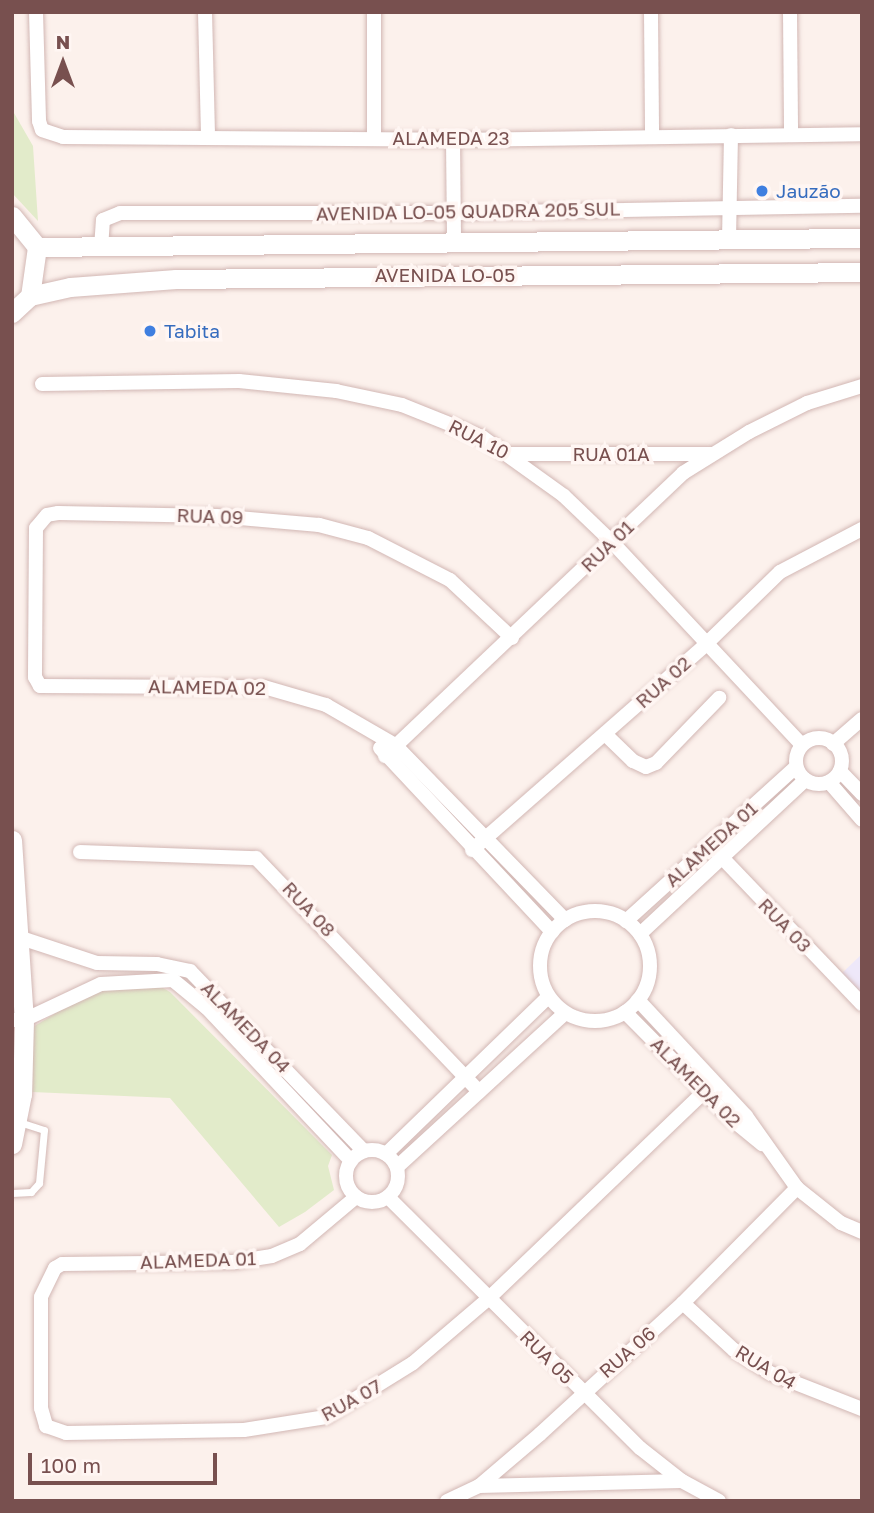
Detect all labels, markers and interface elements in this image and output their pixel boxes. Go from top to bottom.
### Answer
north arrow [28,28,98,98]
text: N [56,30,70,53]
street label: ALAMEDA 23 [392,127,510,149]
place label: Jauzão [776,180,841,202]
marker: Jauzão [754,183,770,199]
street label: AVENIDA LO-05 QUADRA 205 SUL [316,197,620,225]
street label: AVENIDA LO-05 [375,264,515,286]
place label: Tabita [164,320,220,342]
marker: Tabita [142,323,158,339]
street label: RUA 10 [445,414,513,464]
street label: RUA 01A [572,443,650,465]
street label: RUA 09 [176,503,244,529]
street label: RUA 01 [576,515,638,577]
street label: RUA 02 [631,651,695,713]
street label: ALAMEDA 02 [148,675,266,699]
street label: ALAMEDA 01 [660,797,762,891]
street label: RUA 08 [278,877,340,941]
street label: RUA 03 [754,893,816,957]
street label: ALAMEDA 04 [197,976,295,1078]
street label: ALAMEDA 02 [646,1032,746,1132]
street label: ALAMEDA 01 [140,1247,256,1273]
street label: RUA 06 [594,1321,660,1383]
street label: RUA 05 [515,1325,579,1389]
street label: RUA 04 [731,1340,801,1394]
street label: RUA 07 [317,1374,385,1426]
scale bar [32,1440,220,1484]
text: 100 m [41,1452,101,1478]

